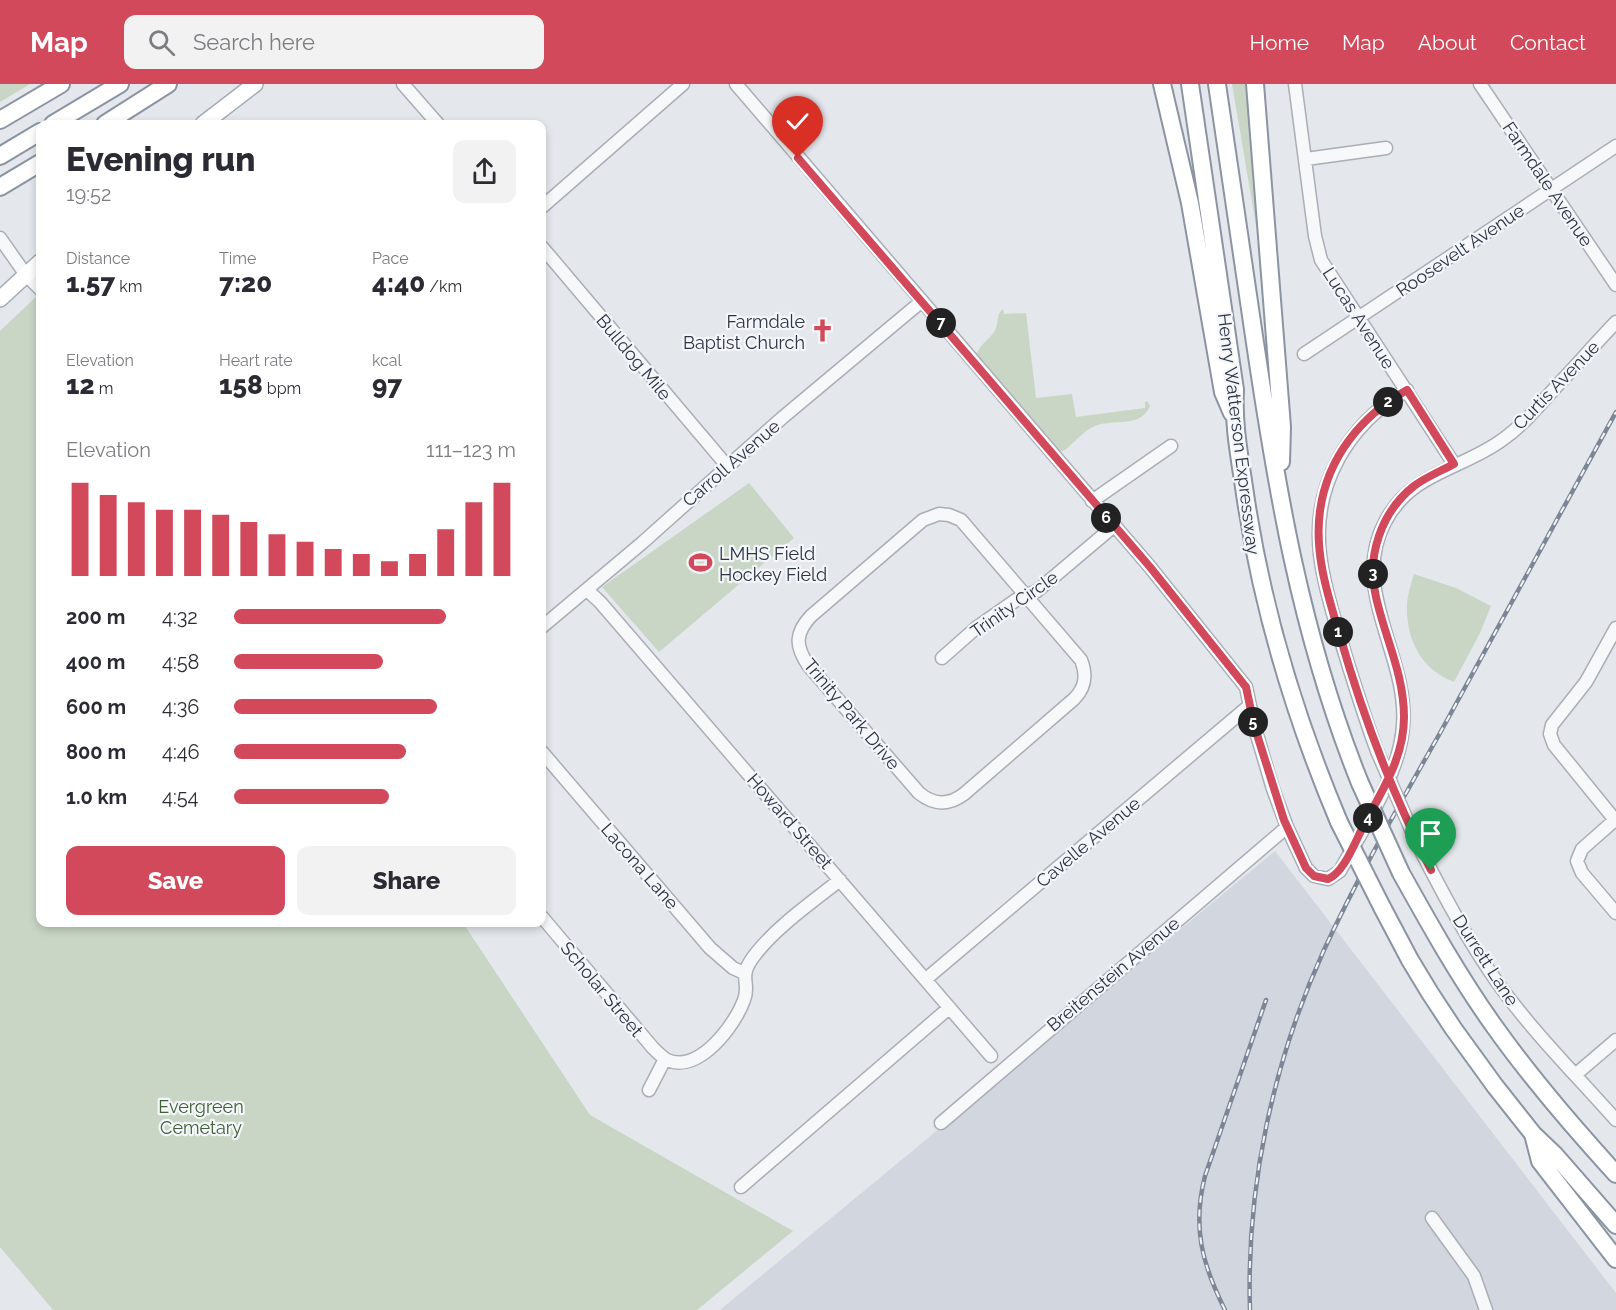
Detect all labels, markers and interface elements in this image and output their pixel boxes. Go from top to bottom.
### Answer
search box [124,15,544,69]
text: Map [30,26,88,59]
icon: search [145,26,178,59]
text: Search here [193,29,315,55]
text: Home [1250,30,1309,55]
text: Map [1342,30,1385,55]
text: About [1418,30,1477,55]
text: Contact [1510,30,1586,55]
pin [772,96,823,158]
icon: check [781,105,814,138]
street label: Farmdale Avenue [1499,118,1598,251]
text: Evening run [66,140,256,179]
button: share [453,140,516,203]
text: 19:52 [66,182,111,206]
street label: Roosevelt Avenue [1392,199,1528,301]
text: Distance [66,249,130,268]
text: Time [219,249,256,268]
text: Pace [372,249,409,268]
street label: Lucas Avenue [1318,263,1400,373]
text: 1.57 [66,268,115,298]
text: 7:20 [219,268,272,298]
text: 4:40 [372,268,425,298]
text: km [115,277,142,296]
text: /km [425,277,462,296]
pin: 7 [926,308,956,338]
street label: Bulldog Mile [592,310,676,404]
place label: Farmdale Baptist Church [683,311,805,353]
street label: Henry Watterson Expressway [1214,312,1264,556]
text: 7 [937,313,945,332]
church icon: Farmdale Baptist Church [810,318,836,344]
street label: Curtis Avenue [1508,336,1604,434]
text: Elevation [66,351,134,370]
text: Heart rate [219,351,293,370]
text: kcal [372,351,402,370]
text: 12 [66,370,95,400]
text: 158 [219,370,263,400]
text: 97 [372,370,402,400]
text: m [95,379,113,398]
text: bpm [263,379,301,398]
pin: 2 [1373,387,1403,417]
text: 2 [1383,392,1393,411]
street label: Carroll Avenue [678,415,784,511]
text: Elevation [66,438,151,462]
text: 111–123 m [426,438,516,462]
pin: 6 [1091,503,1121,533]
text: 6 [1101,508,1111,527]
place label: LMHS Field Hockey Field [719,543,827,585]
sports icon: LMHS Field Hockey Field [688,550,714,576]
pin: 3 [1358,559,1388,589]
text: 3 [1369,564,1377,583]
street label: Trinity Circle [966,566,1062,642]
text: 200 m [66,605,125,629]
text: 4:32 [162,605,198,629]
pin: 1 [1323,617,1353,647]
text: 1 [1334,622,1342,641]
text: 400 m [66,650,125,674]
text: 4:58 [162,650,199,674]
street label: Trinity Park Drive [800,654,905,774]
text: 600 m [66,695,126,719]
text: 4:36 [162,695,199,719]
pin: 5 [1238,707,1268,737]
text: 5 [1249,712,1257,731]
text: 800 m [66,740,126,764]
text: 4:46 [162,740,200,764]
street label: Howard Street [743,769,837,873]
text: 1.0 km [66,785,127,809]
text: 4:54 [162,785,199,809]
street label: Cavelle Avenue [1032,792,1145,892]
pin: 4 [1353,803,1383,833]
text: 4 [1363,808,1373,827]
pin [1405,808,1456,870]
icon: arrive [1414,817,1447,850]
street label: Lacona Lane [597,819,683,914]
button: Save [66,846,285,915]
button: Share [297,846,516,915]
street label: Durrett Lane [1449,911,1523,1010]
street label: Breitenstein Avenue [1043,912,1184,1035]
street label: Scholar Street [556,937,648,1041]
park label: Evergreen Cemetary [158,1096,244,1138]

